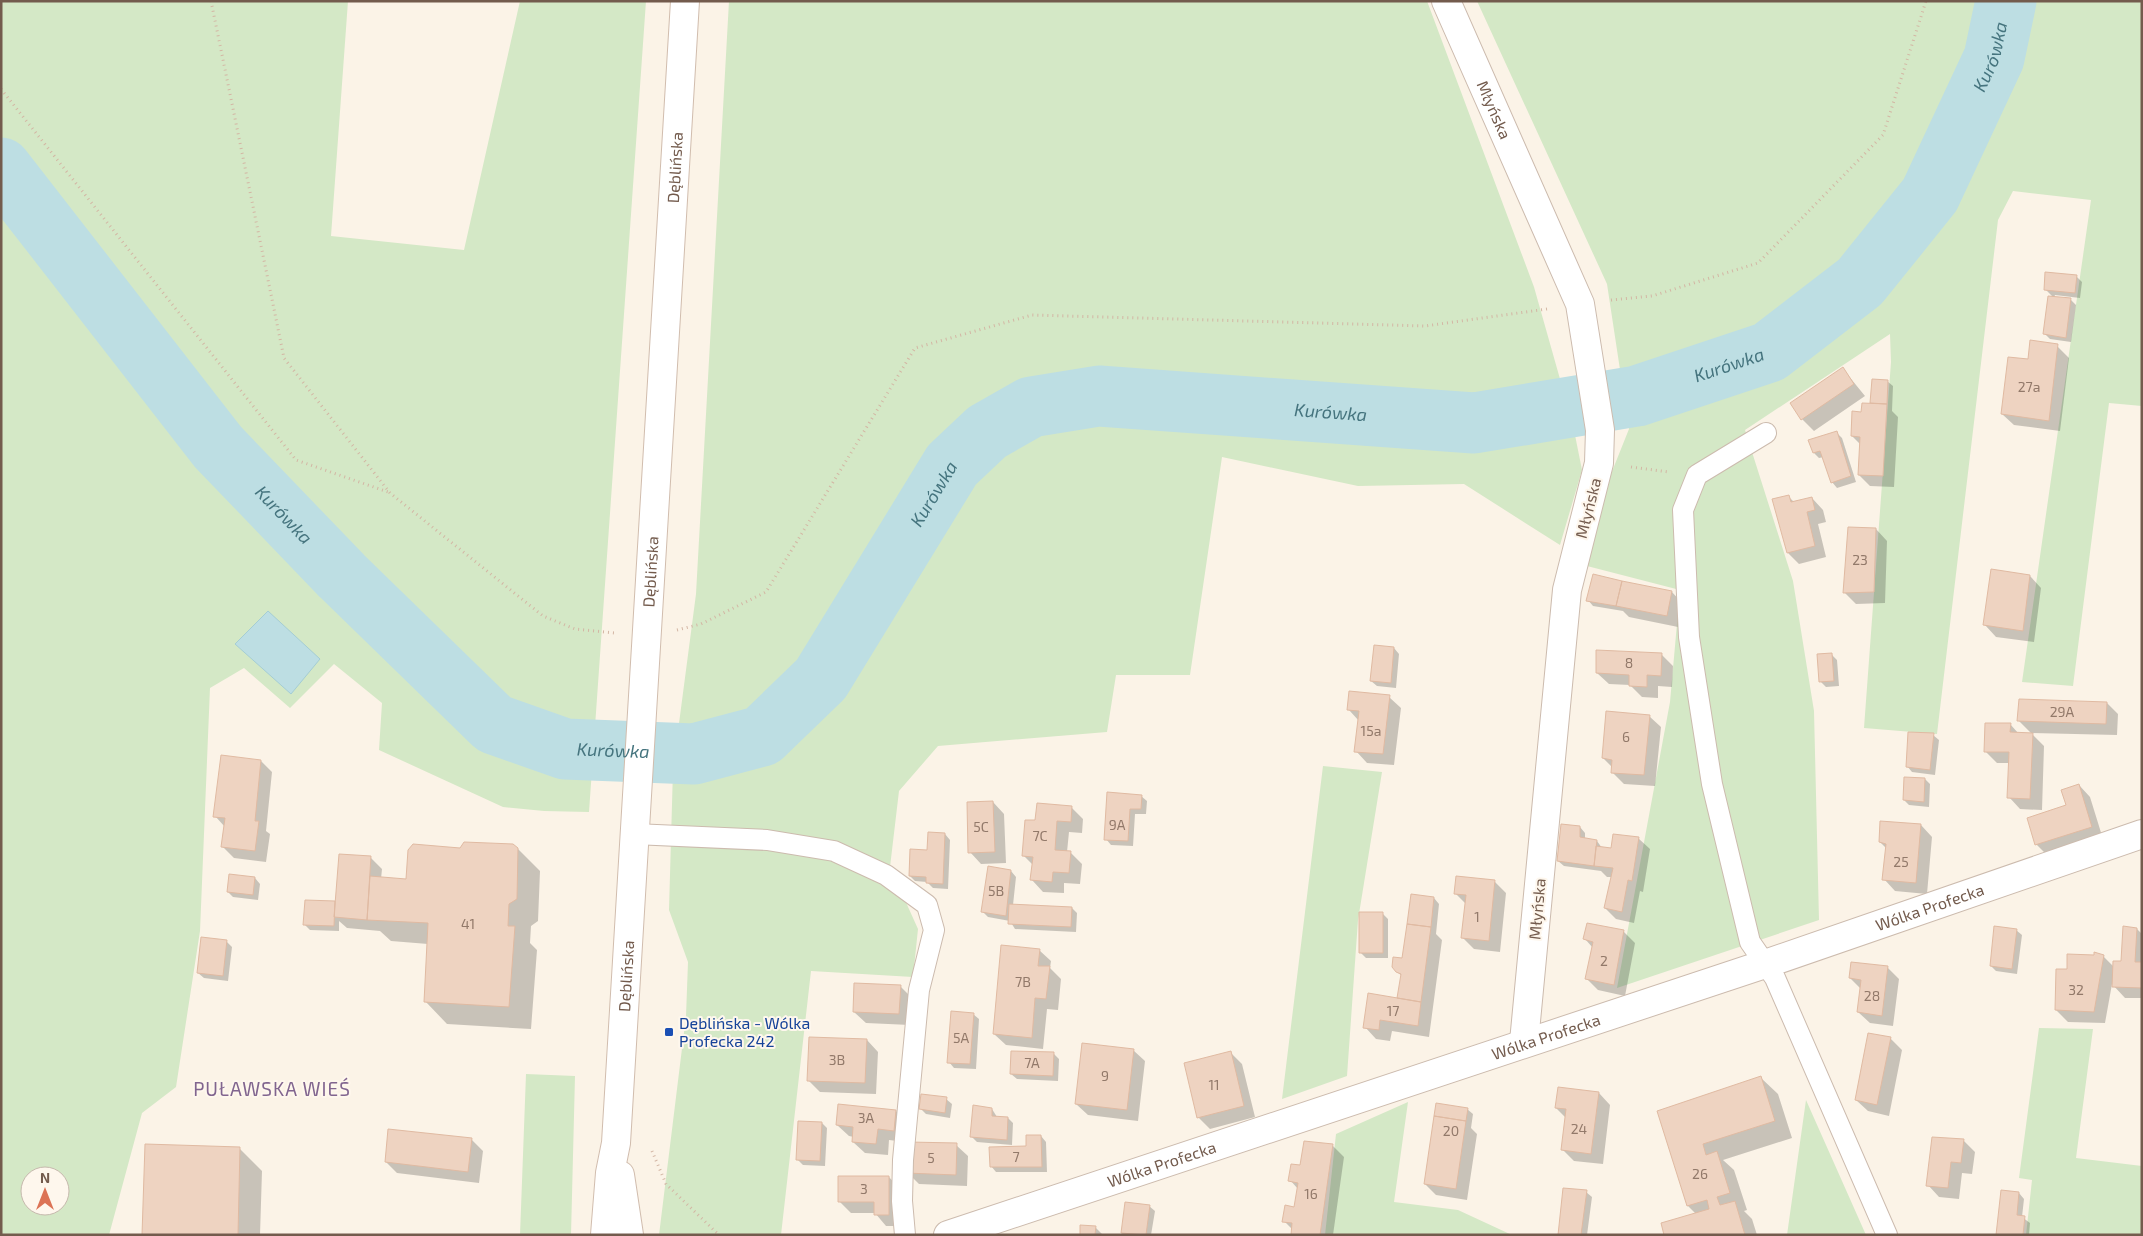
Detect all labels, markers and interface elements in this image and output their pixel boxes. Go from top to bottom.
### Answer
water label: Kurówka [1968,20,2011,95]
street label: Młyńska [1473,78,1516,142]
street label: Dęblińska [663,131,686,204]
water label: Kurówka [1691,342,1767,386]
house number: 27a [2018,378,2040,395]
water label: Kurówka [1294,398,1368,425]
water label: Kurówka [905,457,962,530]
street label: Młyńska [1571,476,1604,540]
water label: Kurówka [251,481,317,548]
street label: Dęblińska [638,536,662,608]
house number: 23 [1852,551,1868,568]
house number: 8 [1625,654,1633,671]
house number: 29A [2050,703,2075,720]
house number: 15a [1361,722,1381,739]
house number: 6 [1622,728,1630,745]
water label: Kurówka [576,737,650,762]
house number: 9A [1109,816,1126,833]
house number: 5C [973,818,989,835]
house number: 7C [1032,827,1048,844]
house number: 25 [1893,853,1909,870]
street label: Młyńska [1524,877,1549,941]
street label: Wólka Profecka [1873,879,1986,934]
house number: 5B [988,882,1004,899]
house number: 1 [1474,908,1480,925]
house number: 41 [461,915,475,932]
street label: Dęblińska [614,940,637,1012]
house number: 2 [1600,952,1608,969]
house number: 7B [1015,973,1031,990]
house number: 32 [2068,981,2084,998]
house number: 28 [1864,987,1880,1004]
house number: 17 [1387,1002,1399,1019]
street label: Wólka Profecka [1489,1009,1603,1063]
place label: Dęblińska - Wólka Profecka 242 [679,1013,810,1050]
marker: Dęblińska - Wólka Profecka 242 [663,1026,675,1038]
house number: 5A [953,1029,969,1046]
house number: 3B [829,1051,845,1068]
house number: 7A [1024,1054,1040,1071]
house number: 9 [1101,1067,1109,1084]
house number: 11 [1208,1076,1220,1093]
district label: PUŁAWSKA WIEŚ [193,1077,351,1100]
house number: 3A [858,1109,875,1126]
house number: 24 [1571,1120,1587,1137]
house number: 20 [1443,1122,1459,1139]
street label: Wólka Profecka [1105,1137,1218,1191]
house number: 7 [1012,1148,1020,1165]
house number: 5 [927,1149,935,1166]
house number: 26 [1692,1165,1708,1182]
north arrow [20,1166,70,1216]
text: N [40,1169,50,1186]
house number: 3 [860,1180,868,1197]
house number: 16 [1304,1185,1318,1202]

